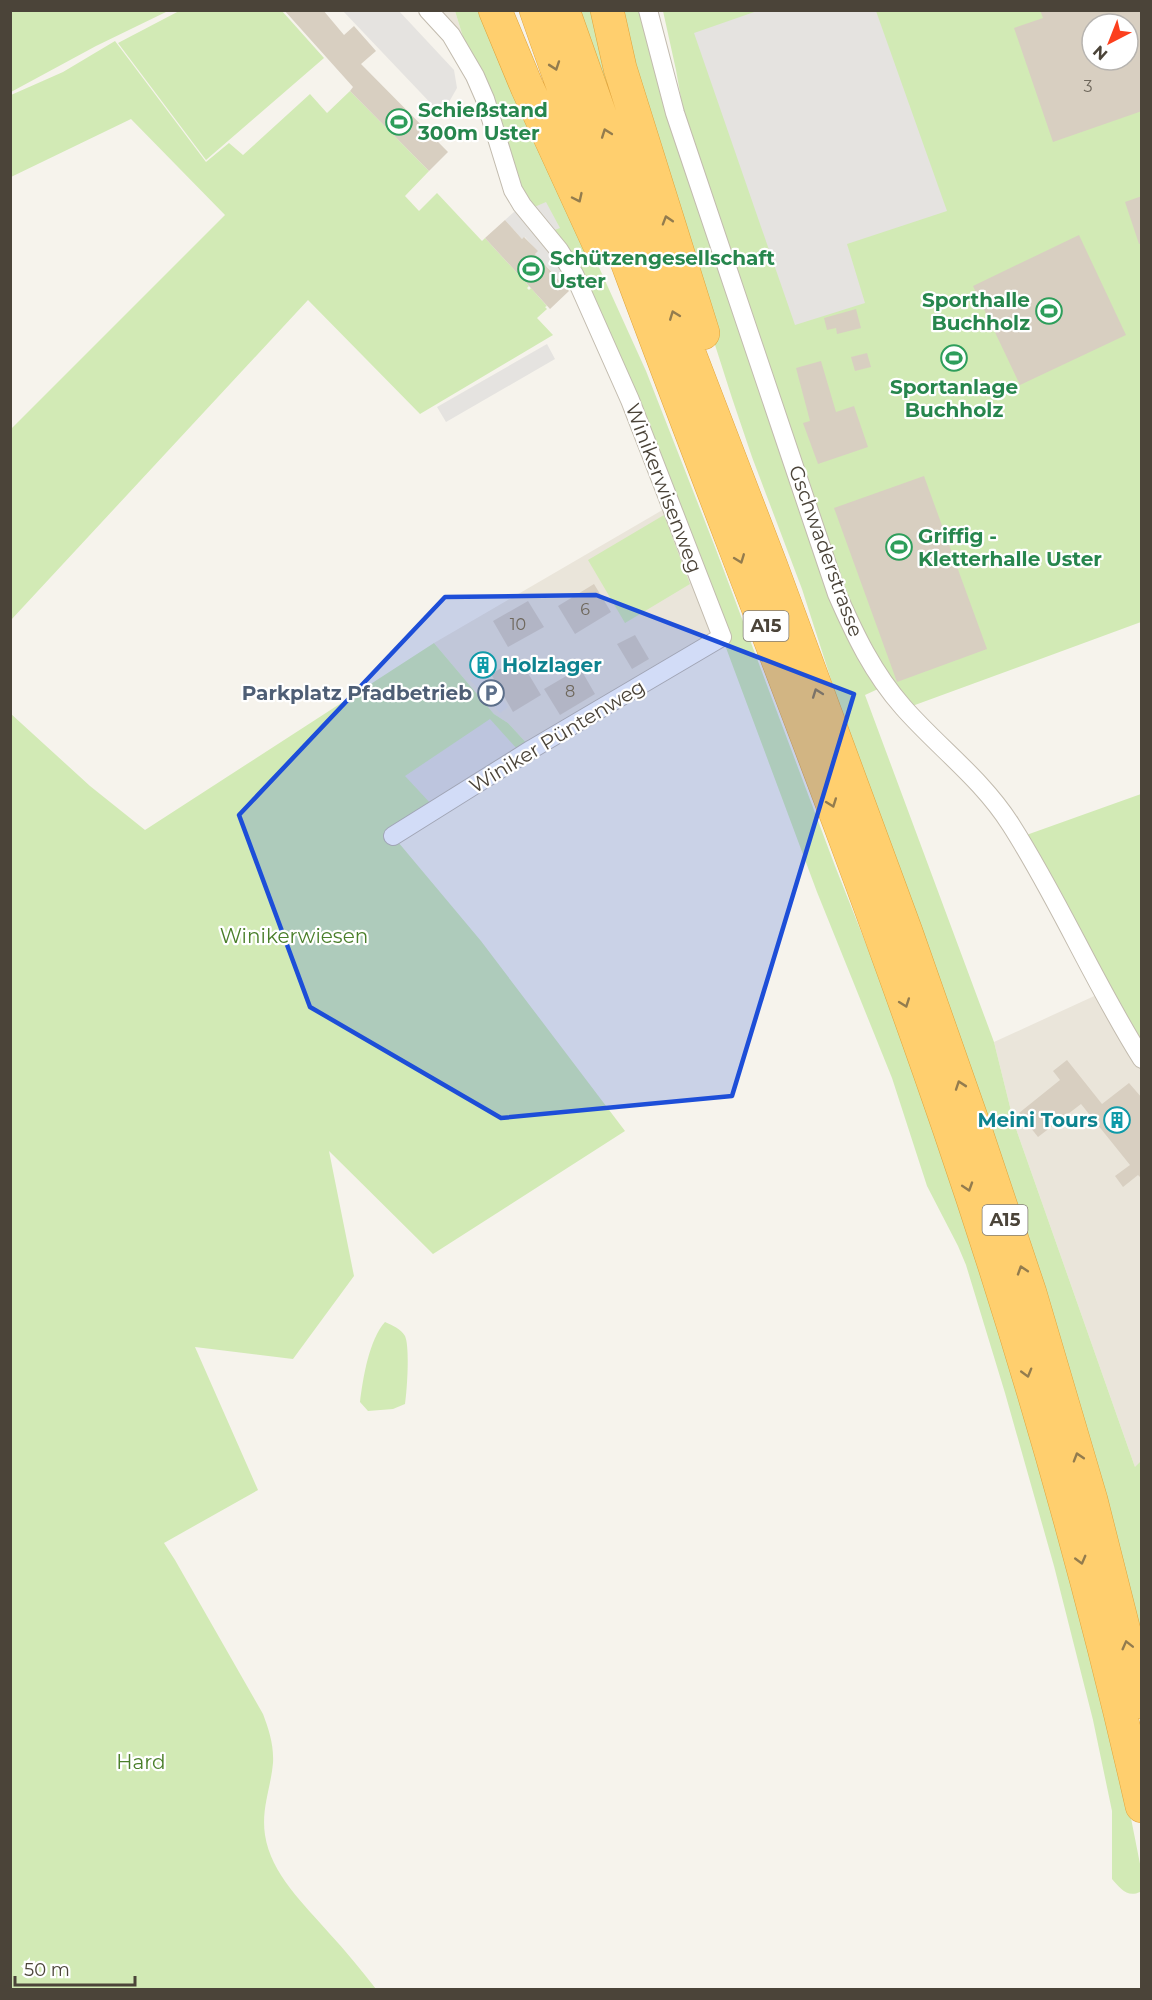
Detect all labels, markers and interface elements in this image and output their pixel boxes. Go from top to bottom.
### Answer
north arrow [1080,12,1140,72]
text: N [1089,41,1111,64]
one-way arrow [548,60,561,71]
house number: 3 [1083,77,1093,96]
place label: Schießstand 300m Uster [417,98,548,145]
sports icon: Schießstand 300m Uster [384,107,414,137]
one-way arrow [600,128,613,139]
one-way arrow [571,192,583,203]
one-way arrow [662,215,674,226]
place label: Schützengesellschaft Uster [550,246,775,293]
sports icon: Schützengesellschaft Uster [516,254,546,284]
place label: Sporthalle Buchholz [922,288,1030,335]
sports icon: Sporthalle Buchholz [1034,296,1064,326]
one-way arrow [669,310,681,321]
sports icon: Sportanlage Buchholz [939,343,969,373]
place label: Sportanlage Buchholz [890,375,1018,422]
street label: Winikerwisenweg [621,400,707,576]
street label: Gschwaderstrasse [784,462,868,640]
place label: Griffig - Kletterhalle Uster [918,524,1102,571]
sports icon: Griffig - Kletterhalle Uster [884,532,914,562]
one-way arrow [732,553,745,564]
house number: 6 [580,600,590,619]
road number: A15 [744,611,789,641]
house number: 10 [510,615,526,634]
building icon: Holzlager [468,650,498,680]
place label: Holzlager [502,653,602,677]
street label: Winiker Püntenweg [465,674,649,798]
parking icon: Parkplatz Pfadbetrieb [476,678,506,708]
place label: Parkplatz Pfadbetrieb [242,681,472,705]
house number: 8 [565,682,575,701]
one-way arrow [812,689,825,699]
one-way arrow [825,797,838,808]
park label: Winikerwiesen [220,924,368,948]
one-way arrow [897,997,910,1008]
one-way arrow [954,1080,967,1091]
building icon: Meini Tours [1102,1105,1132,1135]
place label: Meini Tours [977,1108,1098,1132]
one-way arrow [961,1181,973,1192]
road number: A15 [982,1205,1028,1235]
one-way arrow [1017,1265,1029,1276]
one-way arrow [1020,1367,1032,1378]
one-way arrow [1073,1452,1085,1463]
one-way arrow [1074,1555,1087,1565]
one-way arrow [1122,1641,1135,1651]
park label: Hard [116,1750,166,1774]
scale bar [15,1949,135,1987]
text: 50 m [24,1959,70,1981]

